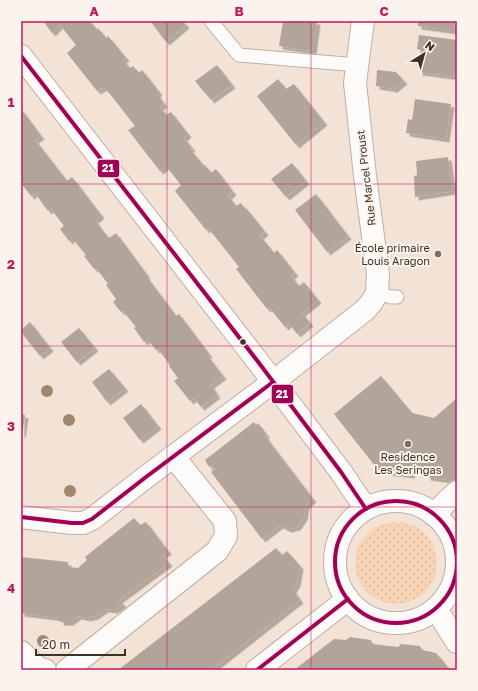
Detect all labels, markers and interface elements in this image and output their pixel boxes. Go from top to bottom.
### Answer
text: A [89,3,99,19]
text: B [234,3,244,19]
text: C [379,3,389,19]
north arrow [404,34,444,74]
text: N [423,38,438,53]
text: 1 [8,94,15,110]
street label: Rue Marcel Proust [353,129,378,227]
line badge: 21 [97,159,120,178]
text: 21 [102,161,115,174]
place label: École primaire Louis Aragon [355,241,430,267]
marker: École primaire Louis Aragon [433,249,443,259]
text: 2 [7,256,15,272]
unlabelled marker [238,337,248,347]
line badge: 21 [271,384,294,404]
text: 21 [276,387,289,400]
text: 3 [7,418,15,434]
marker: Residence Les Seringas [403,439,413,449]
place label: Residence Les Seringas [374,450,442,476]
text: 4 [7,580,15,596]
scale bar [36,631,125,657]
text: 20 m [42,637,70,652]

